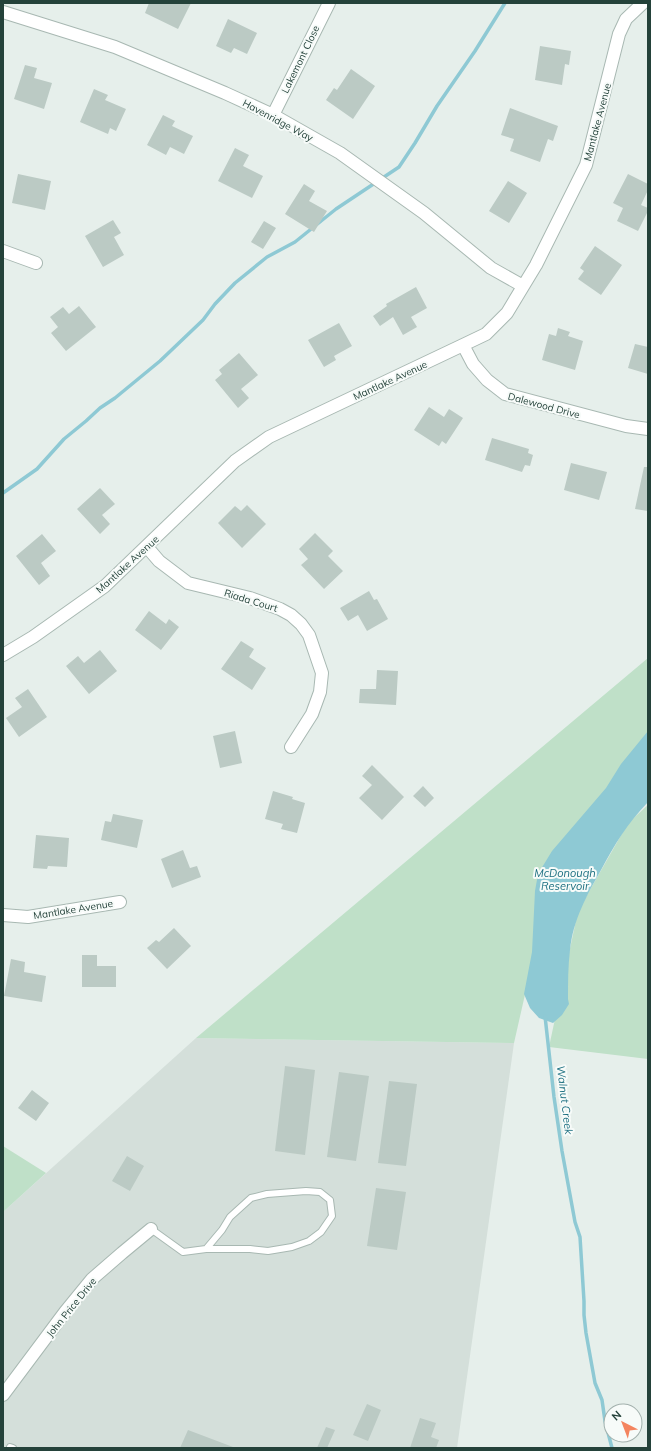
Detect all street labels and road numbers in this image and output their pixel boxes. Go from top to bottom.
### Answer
street label: Lakemont Close [278,23,322,95]
street label: Mantlake Avenue [581,82,614,163]
street label: Havenridge Way [240,96,316,145]
street label: Mantlake Avenue [351,358,429,403]
street label: Dalewood Drive [506,390,581,421]
street label: Mantlake Avenue [93,533,161,596]
street label: Riada Court [223,586,280,615]
street label: Mantlake Avenue [32,897,114,922]
street label: John Price Drive [43,1275,99,1340]

